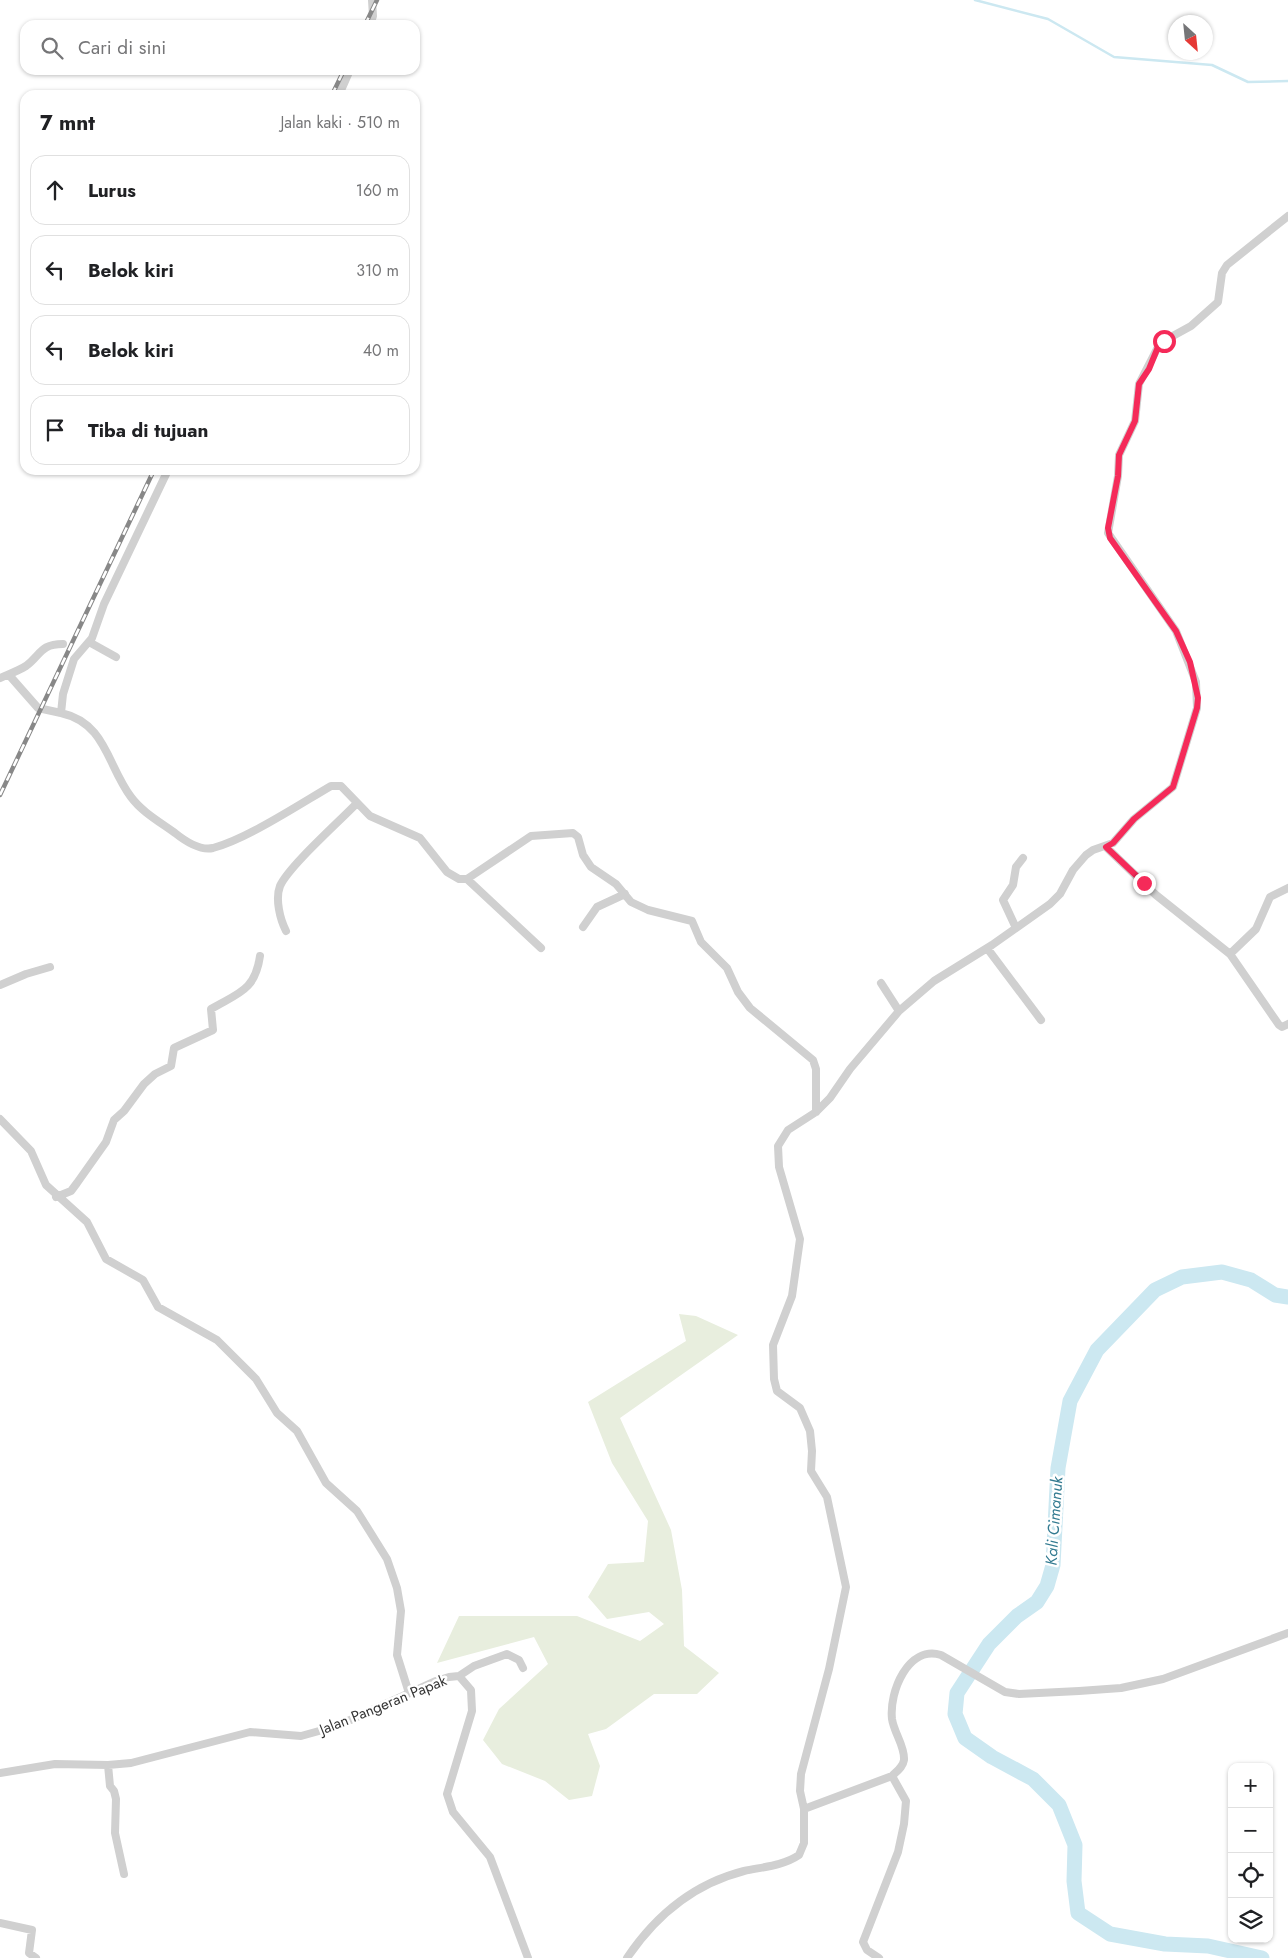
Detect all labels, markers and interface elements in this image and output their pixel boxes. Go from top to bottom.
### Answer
north arrow [1168,15,1213,60]
search box [20,20,420,75]
icon: search [38,34,66,62]
text: Cari di sini [78,34,166,61]
text: 7 mnt [40,108,95,138]
text: Jalan kaki · 510 m [280,111,400,134]
icon: ahead [41,176,69,204]
text: Lurus [88,177,136,204]
text: 160 m [356,179,399,202]
icon: left [41,256,69,284]
text: Belok kiri [88,257,174,284]
text: 310 m [356,259,399,282]
route start [1153,330,1176,353]
icon: left [41,336,69,364]
text: Belok kiri [88,337,174,364]
text: 40 m [363,339,399,362]
icon: arrive [41,416,69,444]
text: Tiba di tujuan [88,417,208,444]
route end [1133,872,1156,895]
water label: Kali Cimanuk [1039,1475,1069,1566]
street label: Jalan Pangeran Papak [314,1669,450,1741]
map controls [1228,1763,1273,1943]
button: + [1228,1763,1273,1808]
button: − [1228,1808,1273,1853]
button: locate [1228,1853,1273,1898]
button: layers [1228,1898,1273,1943]

